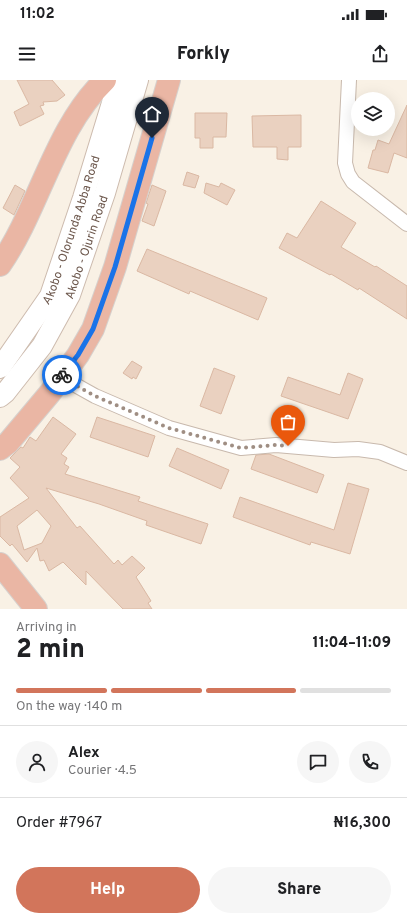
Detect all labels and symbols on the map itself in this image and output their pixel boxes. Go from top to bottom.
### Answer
pin [135,97,169,138]
street label: Akobo - Olorunda Abba Road [39,154,104,308]
street label: Akobo - Ojurin Road [62,193,113,301]
courier [42,355,82,395]
pin [271,405,305,446]

